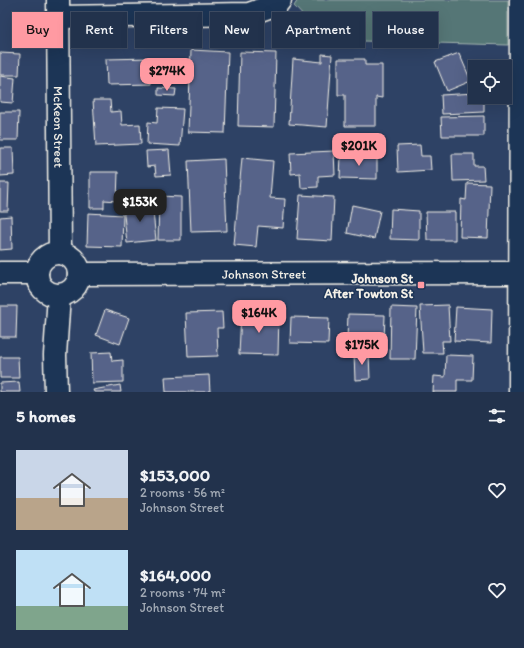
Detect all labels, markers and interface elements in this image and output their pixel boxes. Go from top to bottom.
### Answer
chip: Buy [12,12,63,48]
chip: Rent [71,12,127,48]
chip: Filters [135,12,202,48]
chip: New [210,12,264,48]
chip: Apartment [272,12,365,48]
chip: House [373,12,438,48]
pin: $274K [139,58,195,92]
map controls [468,60,512,104]
button: locate [468,60,512,104]
text: $274K [149,63,185,78]
street label: McKeon Street [51,86,66,168]
pin: $201K [331,133,387,167]
text: $201K [341,138,377,153]
pin: $153K [112,189,168,223]
text: $153K [123,194,157,209]
street label: Johnson Street [222,266,306,282]
place label: Johnson St After Towton St [323,271,413,301]
marker: Johnson St After Towton St [416,280,426,290]
pin: $164K [231,300,287,334]
text: $164K [241,305,277,320]
pin: $175K [334,332,390,366]
text: $175K [345,337,379,352]
icon: filters [486,405,508,427]
text: 5 homes [16,406,76,426]
text: $153,000 [140,465,210,485]
icon: home [48,466,96,514]
icon: heart [486,479,508,501]
text: 2 rooms · 56 m² [140,485,225,500]
text: Johnson Street [140,500,224,515]
text: $164,000 [140,565,211,585]
icon: home [48,566,96,614]
icon: heart [486,579,508,601]
text: 2 rooms · 74 m² [140,585,226,600]
text: Johnson Street [140,600,224,615]

